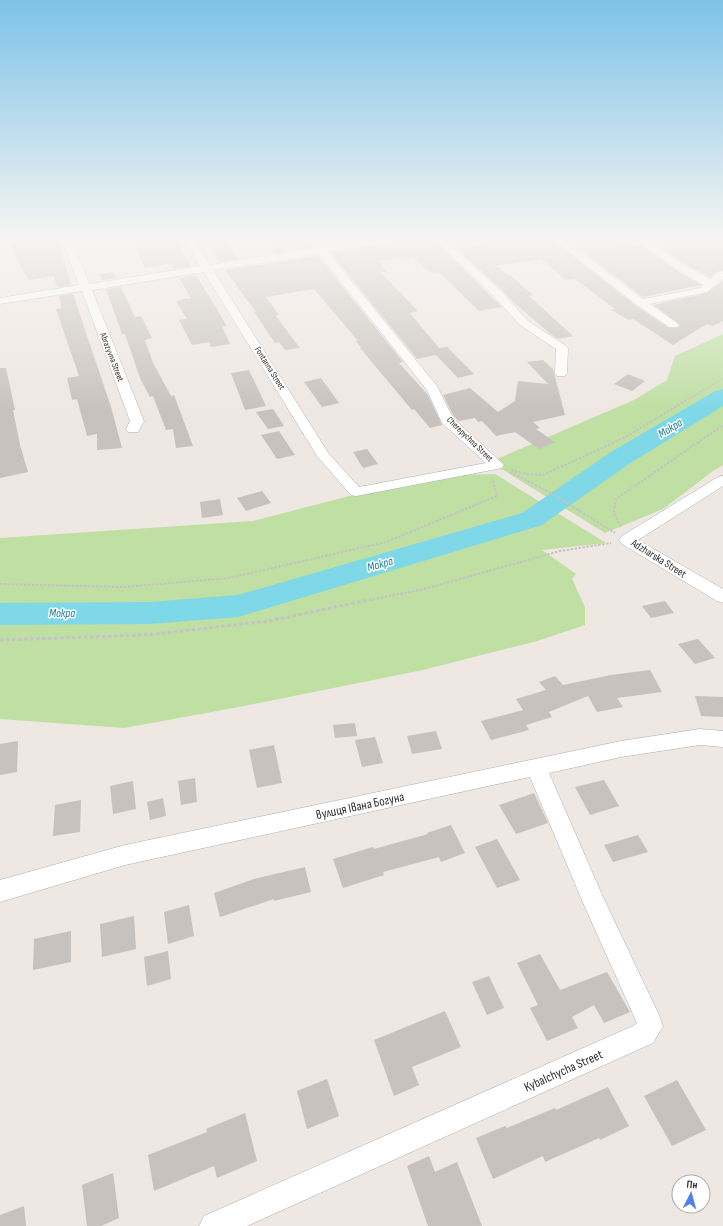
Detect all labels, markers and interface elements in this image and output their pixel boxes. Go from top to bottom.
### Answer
street label: Abrazyvna Street [97,330,126,383]
street label: Fontanna Street [252,345,287,392]
street label: Cherepychna Street [444,415,495,464]
water label: Мокра [655,415,685,442]
street label: Adzharska Street [628,536,689,581]
water label: Мокра [366,554,395,575]
water label: Мокра [49,606,75,621]
street label: вулиця Івана Богуна [315,789,406,823]
street label: Kybalchycha Street [522,1046,605,1095]
north arrow [671,1174,711,1214]
text: Пн [686,1178,698,1192]

